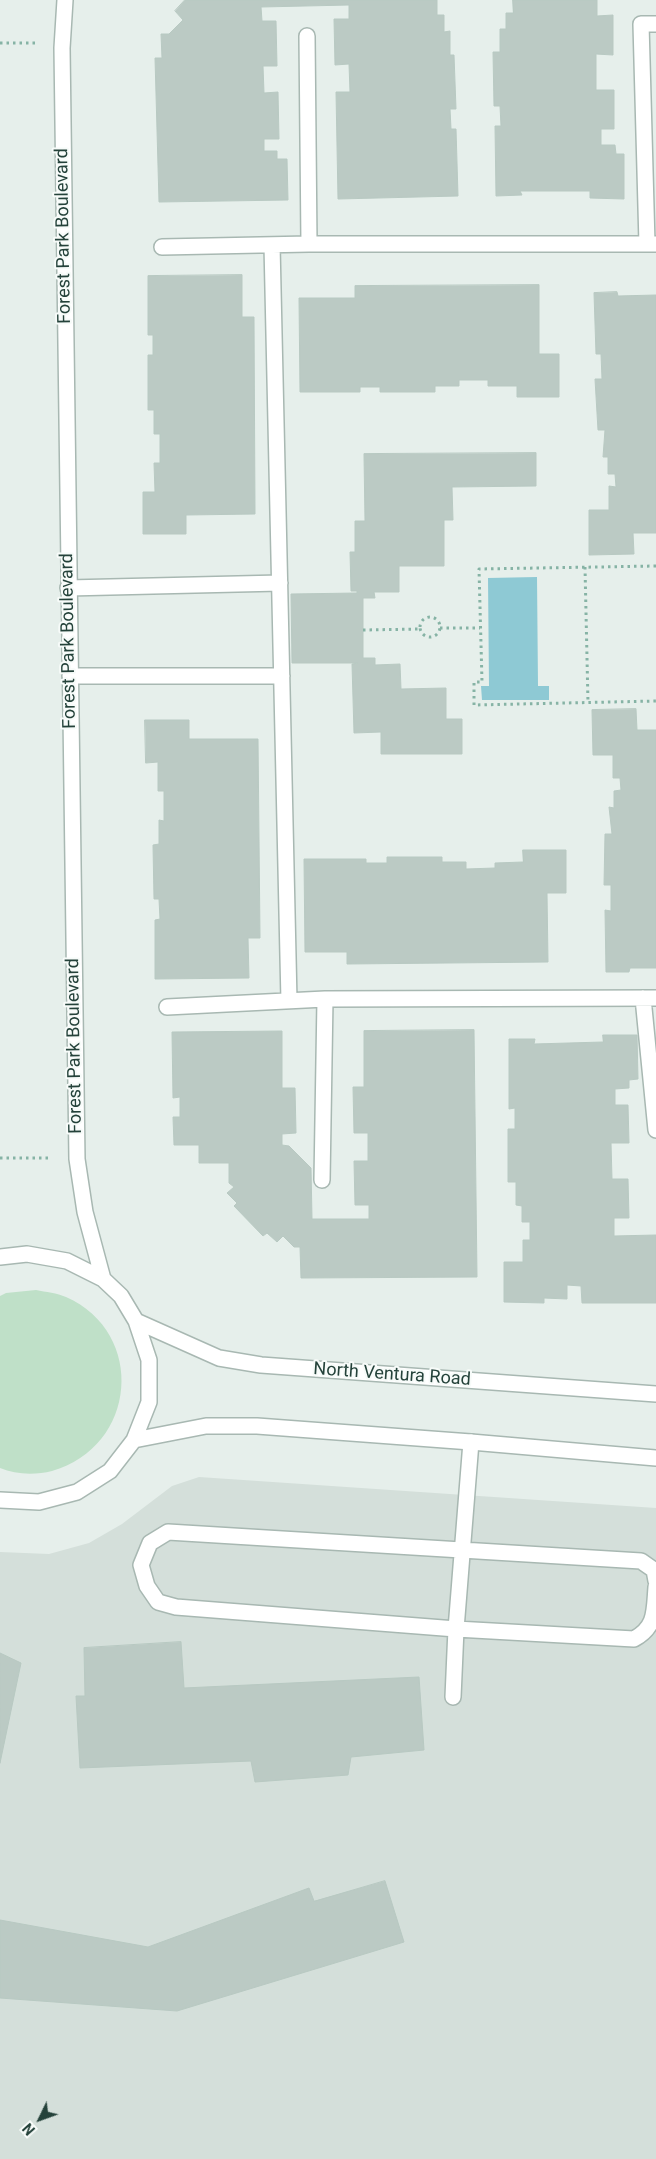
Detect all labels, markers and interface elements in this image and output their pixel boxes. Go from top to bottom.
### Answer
street label: Forest Park Boulevard [52,148,76,324]
street label: Forest Park Boulevard [57,553,81,729]
street label: Forest Park Boulevard [63,958,87,1134]
street label: North Ventura Road [313,1359,471,1391]
north arrow [15,2094,65,2144]
text: N [20,2120,38,2138]

